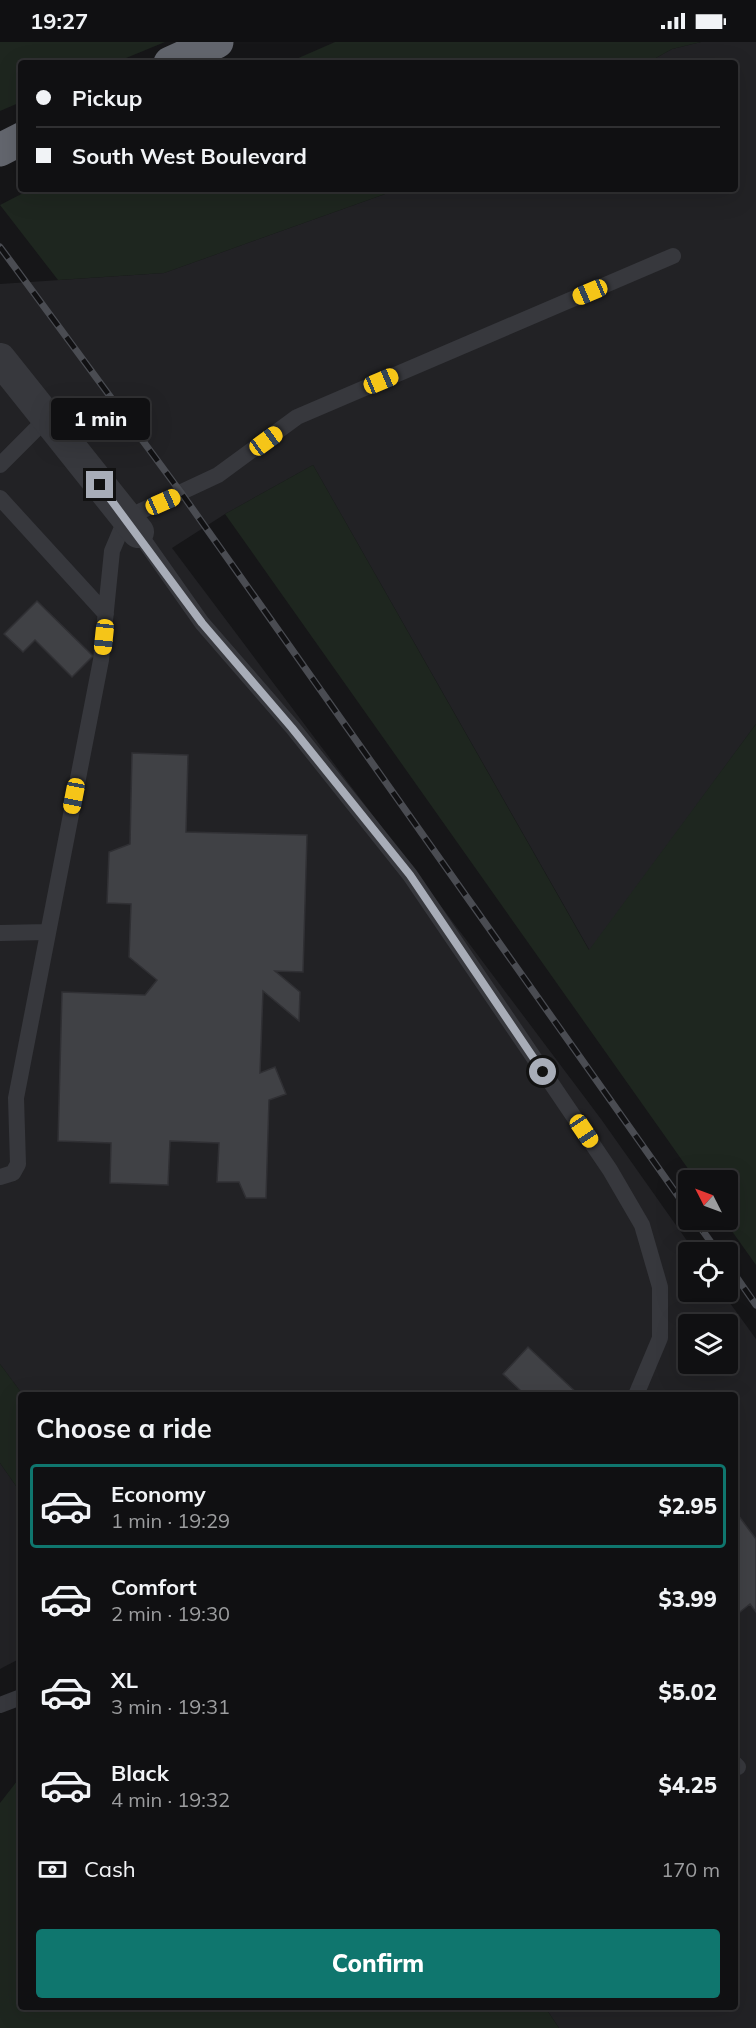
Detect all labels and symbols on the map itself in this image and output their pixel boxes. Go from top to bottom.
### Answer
car [570,277,610,307]
car [361,366,401,396]
callout: 1 min [51,398,150,440]
car [246,423,286,459]
route end [86,471,113,498]
car [143,486,183,518]
car [93,618,115,656]
car [62,777,86,815]
route start [529,1058,556,1085]
car [566,1111,602,1151]
north arrow [678,1170,738,1230]

